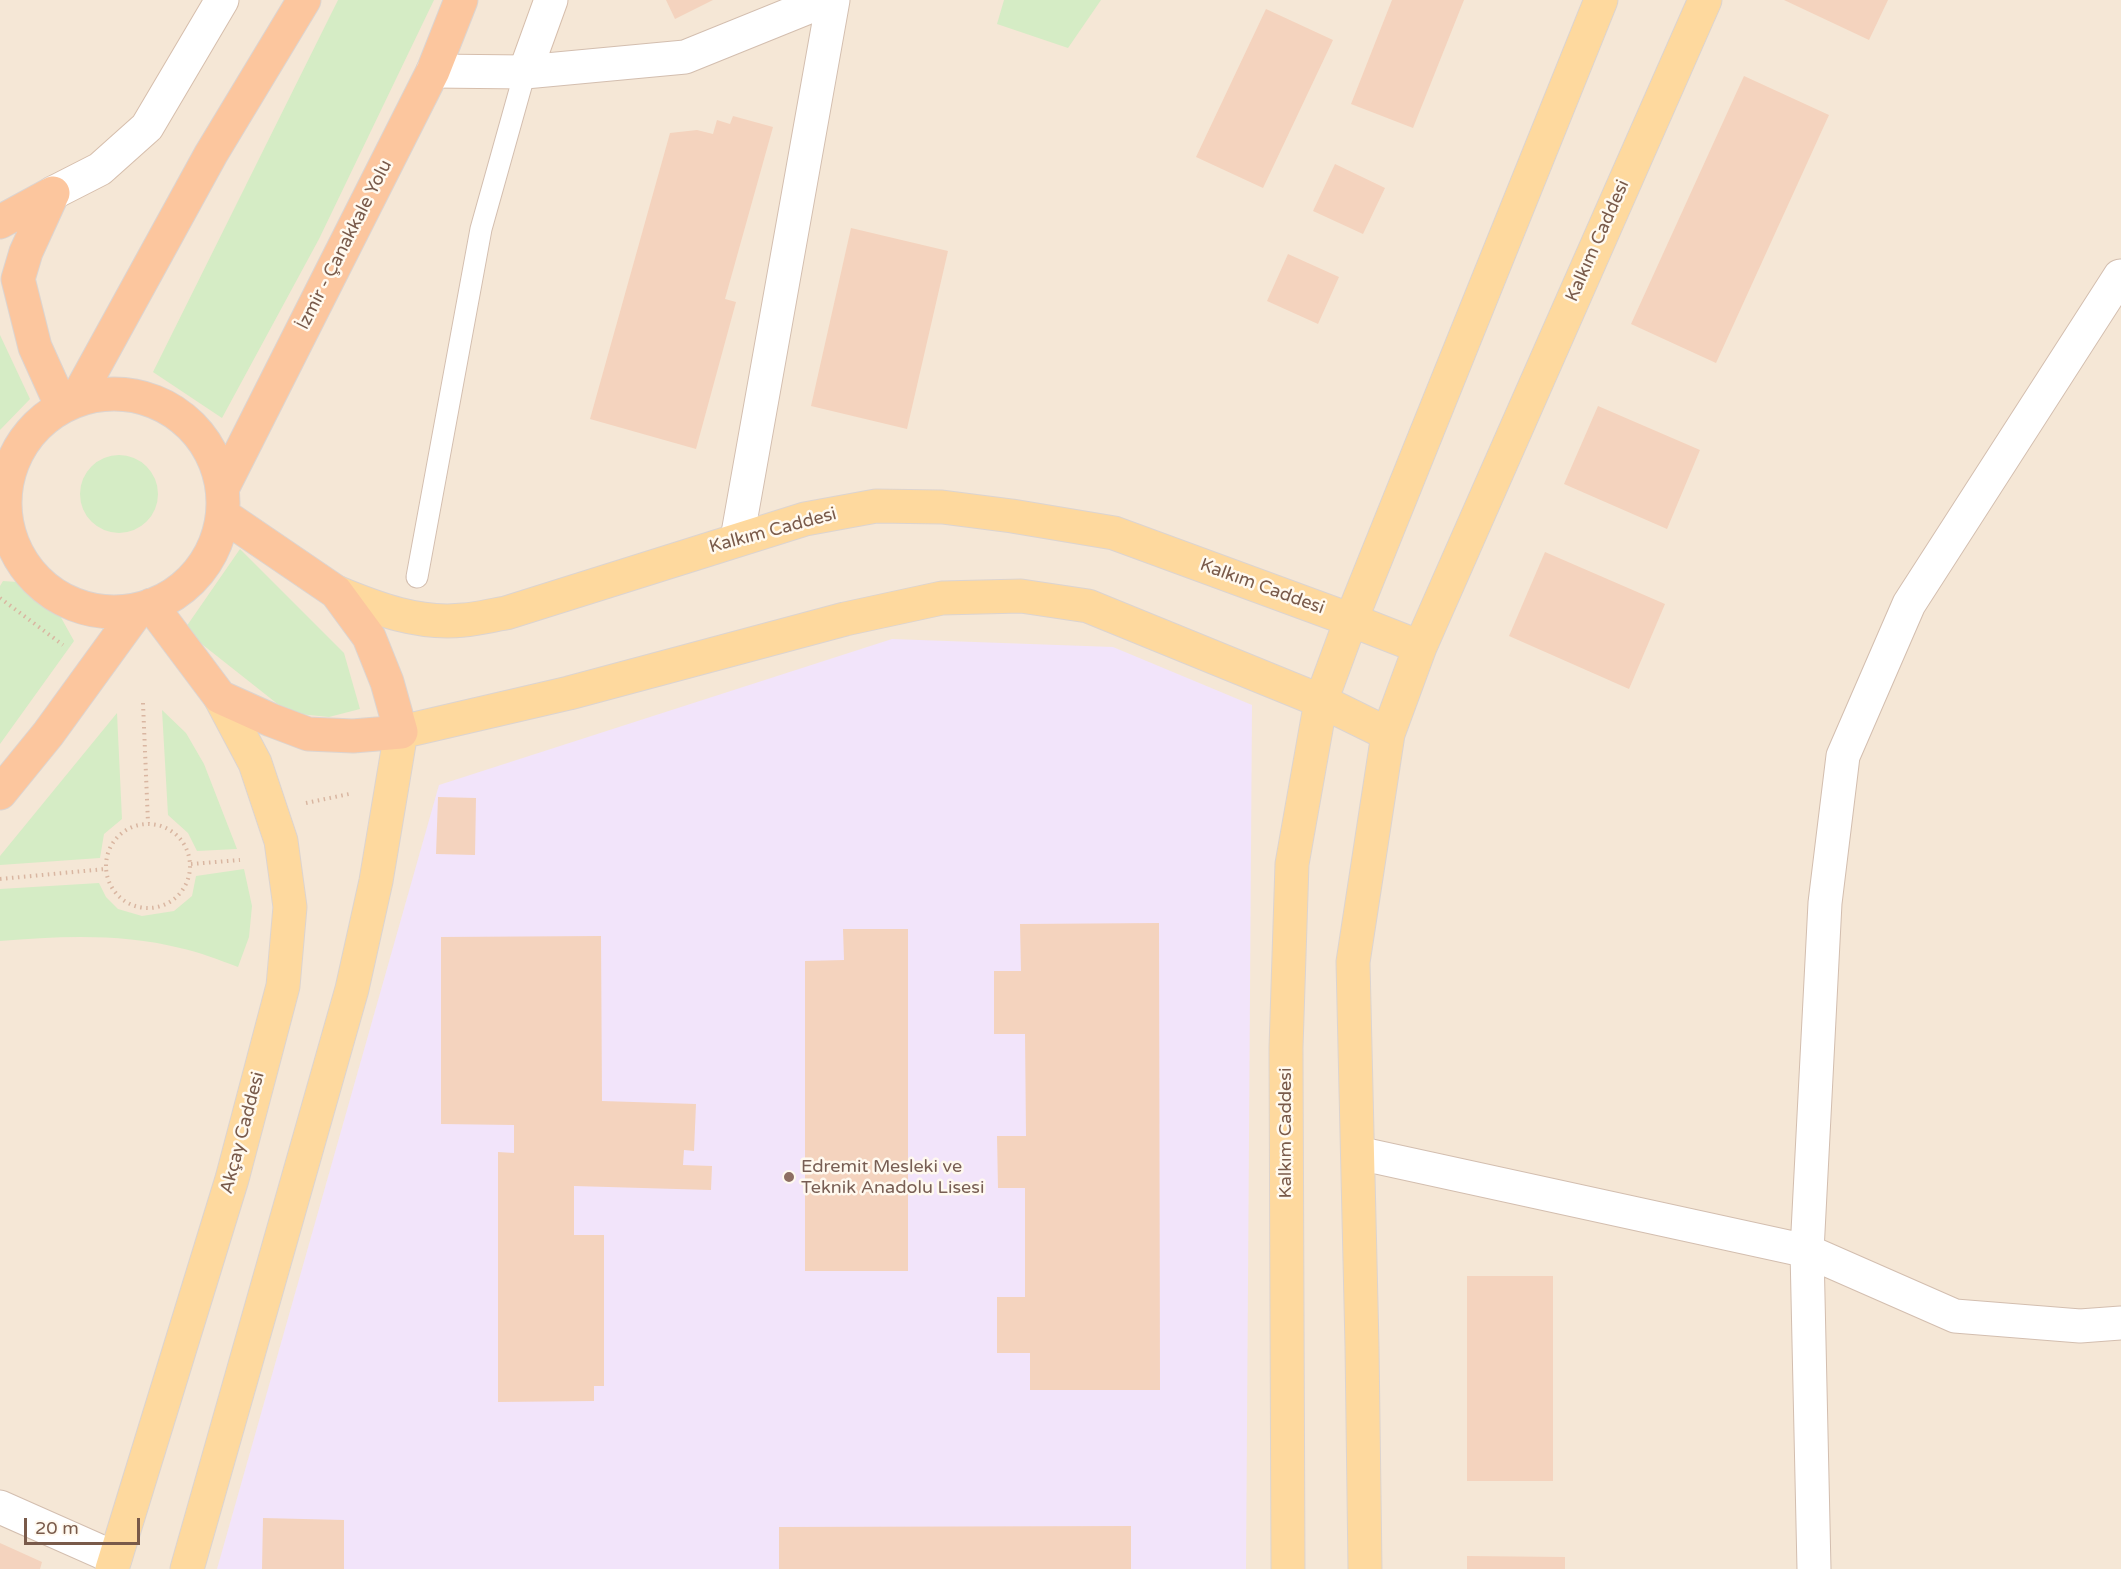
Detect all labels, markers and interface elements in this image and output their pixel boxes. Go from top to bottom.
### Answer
street label: İzmir - Çanakkale Yolu [293,156,397,334]
street label: Kalkım Caddesi [1562,177,1634,305]
street label: Kalkım Caddesi [707,504,839,558]
street label: Kalkım Caddesi [1197,554,1327,620]
street label: Kalkım Caddesi [1275,1068,1297,1198]
street label: Akçay Caddesi [216,1070,270,1196]
place label: Edremit Mesleki ve Teknik Anadolu Lisesi [801,1156,984,1198]
marker: Edremit Mesleki ve Teknik Anadolu Lisesi [782,1170,796,1184]
scale bar [27,1506,142,1544]
text: 20 m [35,1517,79,1539]

